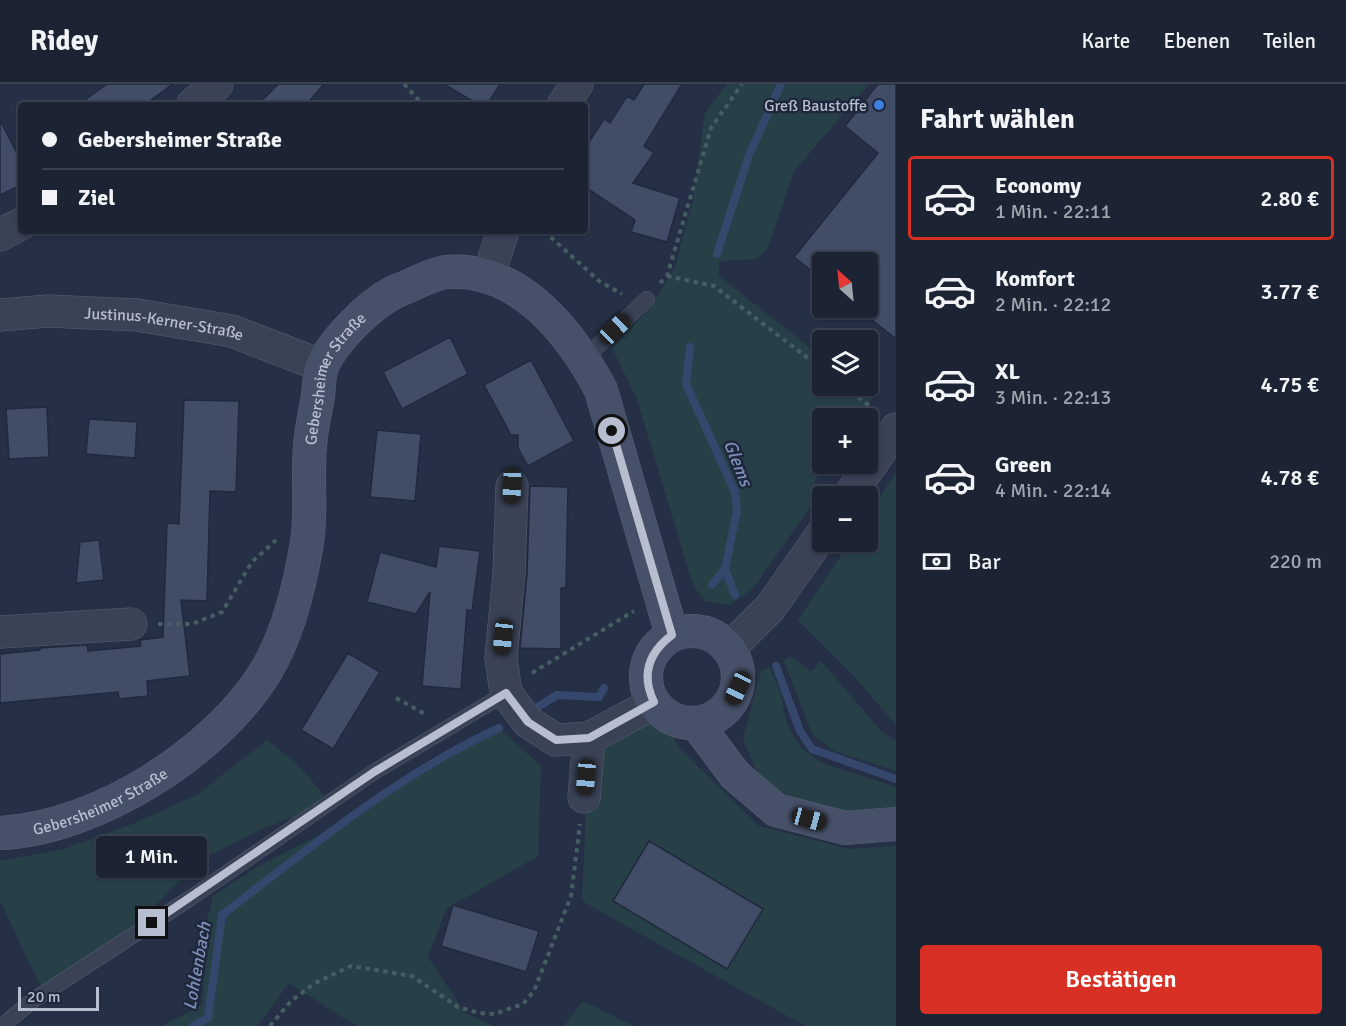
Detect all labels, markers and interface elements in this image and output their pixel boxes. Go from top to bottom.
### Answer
text: Ridey [30,24,98,58]
text: Karte [1081,28,1130,54]
text: Ebenen [1163,28,1230,54]
text: Teilen [1263,28,1316,54]
place label: Greß Baustoffe [764,96,867,116]
marker: Greß Baustoffe [872,98,886,112]
text: Fahrt wählen [920,103,1075,136]
text: Gebersheimer Straße [78,126,282,153]
icon: car [923,171,977,225]
text: Economy [995,172,1081,199]
text: Ziel [78,184,115,211]
text: 2.80 € [1261,185,1319,212]
text: 1 Min. · 22:11 [995,199,1111,224]
north arrow [812,252,878,318]
map controls [812,252,878,552]
icon: car [923,264,977,318]
text: Komfort [995,265,1075,292]
text: 3.77 € [1261,278,1319,305]
text: 2 Min. · 22:12 [995,292,1111,317]
street label: Justinus-Kerner-Straße [84,304,246,346]
street label: Gebersheimer Straße [301,308,370,446]
car [596,310,634,348]
button: layers [812,330,878,396]
icon: car [923,357,977,411]
text: XL [995,358,1020,385]
text: 4.75 € [1261,371,1319,398]
text: 3 Min. · 22:13 [995,385,1111,410]
button: + [812,408,878,474]
route start [598,417,625,444]
water label: Glems [719,437,758,491]
icon: car [923,450,977,504]
text: Green [995,451,1052,478]
text: 4.78 € [1261,464,1319,491]
car [502,468,522,504]
text: 4 Min. · 22:14 [995,478,1111,503]
button: − [812,486,878,552]
icon: cash [920,545,953,578]
text: Bar [968,548,1001,575]
text: 220 m [1269,549,1322,574]
car [492,618,514,656]
car [722,668,754,708]
car [575,758,597,796]
street label: Gebersheimer Straße [31,764,172,840]
car [789,806,829,832]
callout: 1 Min. [96,836,207,878]
text: 1 Min. [125,844,178,869]
route end [138,909,165,936]
water label: Lohlenbach [178,919,216,1012]
button: Bestätigen [920,945,1322,1014]
scale bar [18,984,99,1012]
text: 20 m [27,987,61,1007]

